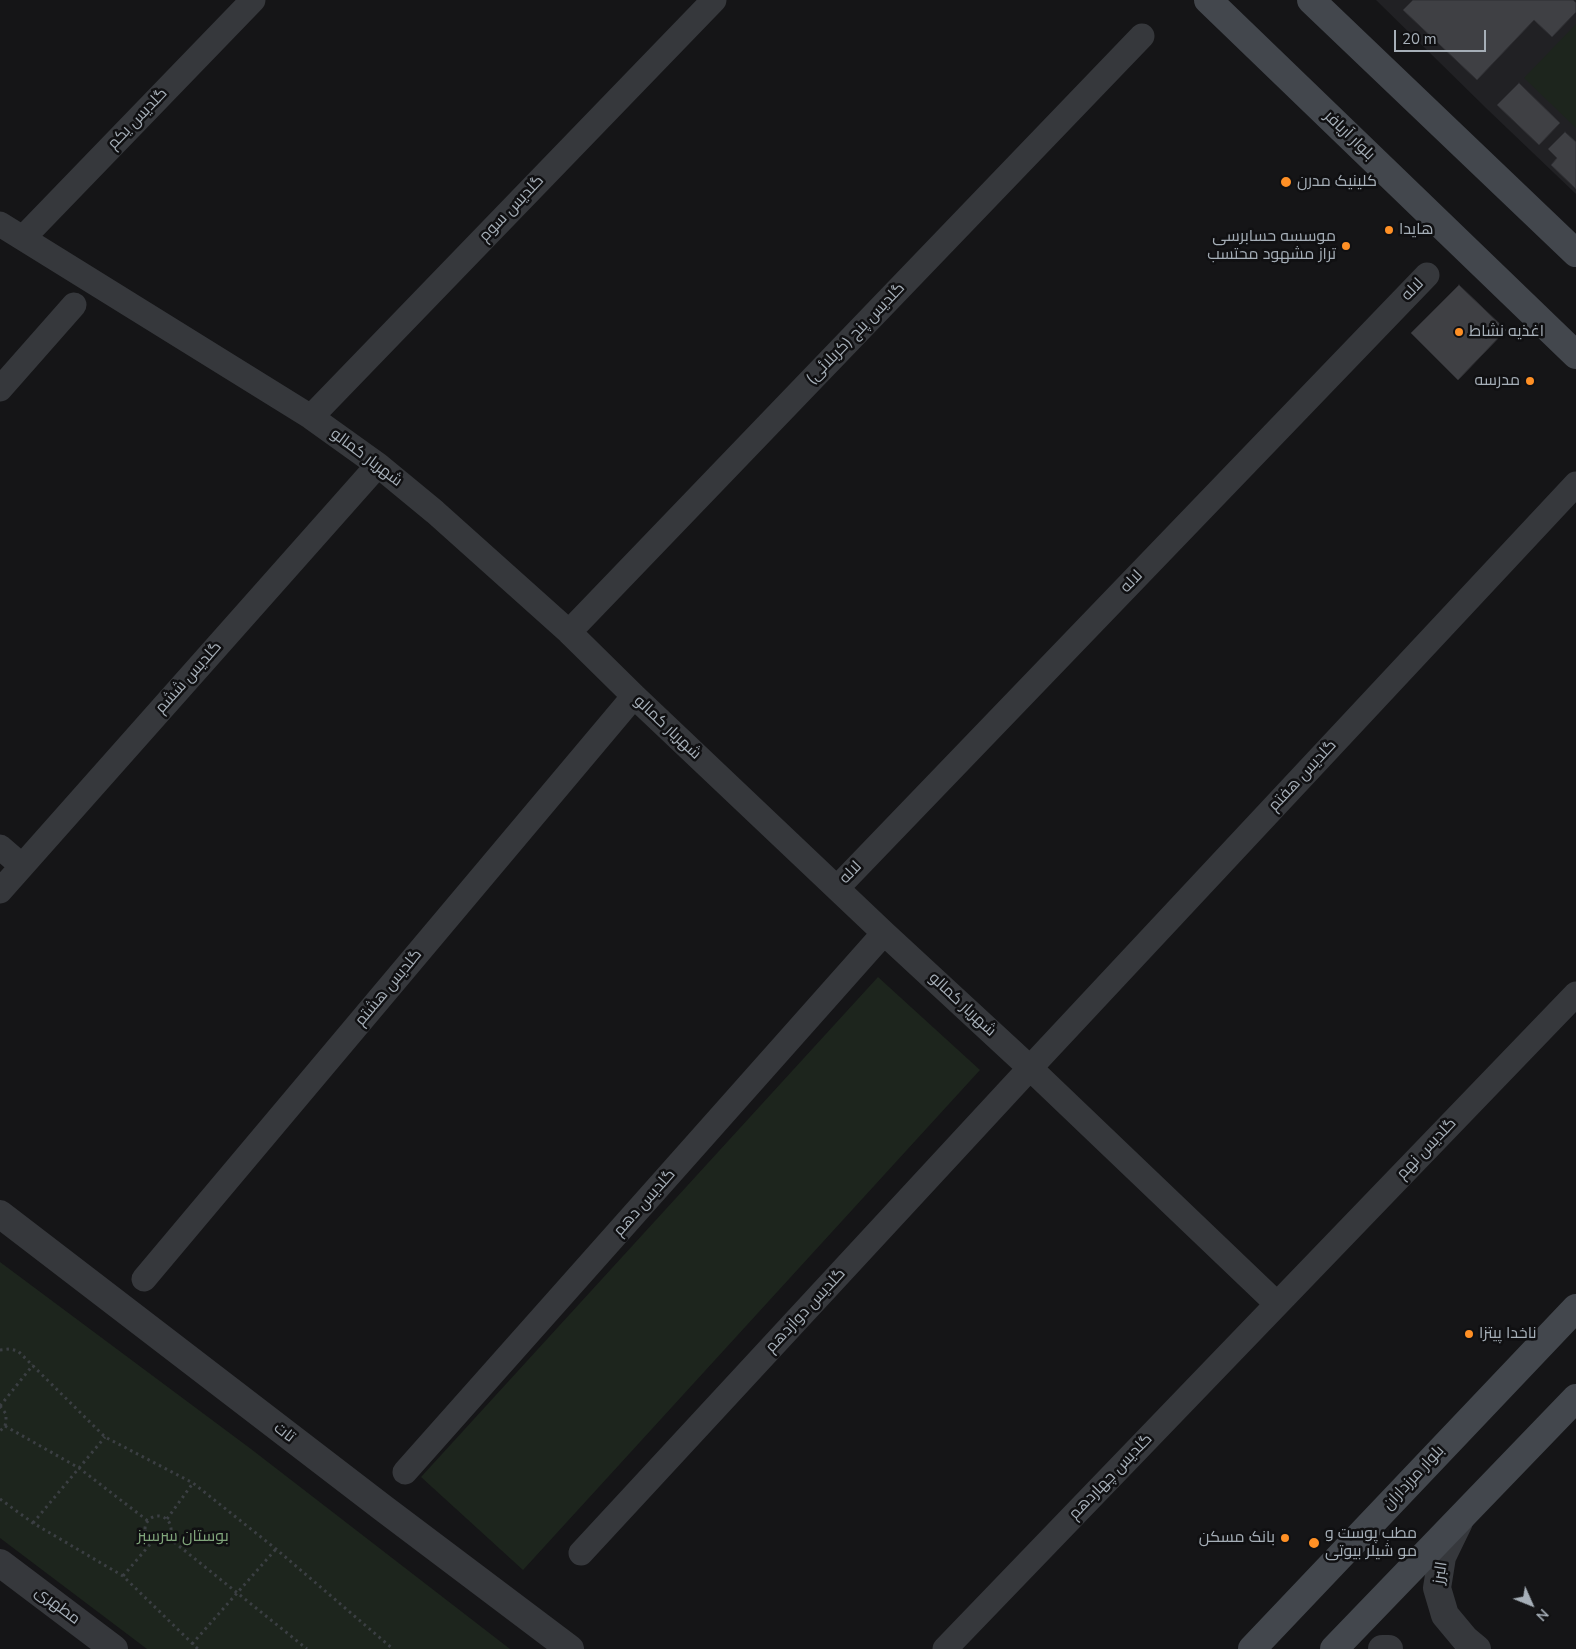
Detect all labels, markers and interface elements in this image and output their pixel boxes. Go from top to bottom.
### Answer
scale bar [1396,20,1488,52]
text: 20 m [1402,29,1437,49]
street label: گلدیس یکم [104,84,172,154]
street label: بلوار آریافر [1320,107,1378,165]
street label: گلدیس سوم [476,172,548,246]
place label: کلینیک مدرن [1297,172,1377,192]
marker: کلینیک مدرن [1279,175,1293,189]
place label: هایدا [1399,220,1434,240]
marker: هایدا [1383,224,1395,236]
place label: موسسه حسابرسی تراز مشهود محتسب [1207,227,1336,265]
marker: موسسه حسابرسی تراز مشهود محتسب [1340,240,1352,252]
street label: لاله [1398,275,1428,305]
street label: گلدیس پنج (کربلائی) [803,279,909,389]
place label: اغذیه نشاط [1469,322,1544,342]
marker: اغذیه نشاط [1453,326,1465,338]
place label: مدرسه [1474,371,1520,391]
marker: مدرسه [1524,375,1536,387]
street label: شهریار کمالو [326,425,406,491]
street label: لاله [1117,567,1147,597]
street label: گلدیس ششم [152,638,226,718]
street label: شهریار کمالو [629,692,705,764]
street label: گلدیس هفتم [1265,736,1341,816]
street label: لاله [836,858,866,888]
street label: گلدیس هشتم [351,946,427,1030]
street label: شهریار کمالو [924,969,1000,1041]
street label: گلدیس نهم [1393,1114,1461,1184]
street label: گلدیس دهم [610,1166,680,1240]
street label: گلدیس دوازدهم [762,1265,850,1357]
place label: ناخدا پیتزا [1479,1324,1537,1344]
marker: ناخدا پیتزا [1463,1328,1475,1340]
street label: تات [270,1419,298,1447]
street label: گلدیس چهاردهم [1065,1430,1157,1524]
street label: بلوار مرزداران [1379,1442,1449,1514]
place label: مطب پوست و مو شیلر بیوتی [1325,1524,1417,1562]
park label: بوستان سرسبز [137,1527,229,1547]
place label: بانک مسکن [1199,1528,1275,1548]
marker: بانک مسکن [1279,1532,1291,1544]
marker: مطب پوست و مو شیلر بیوتی [1307,1536,1321,1550]
street label: البرز [1430,1560,1452,1586]
north arrow [1506,1579,1556,1629]
street label: مطهری [30,1583,84,1629]
text: N [1532,1604,1553,1625]

